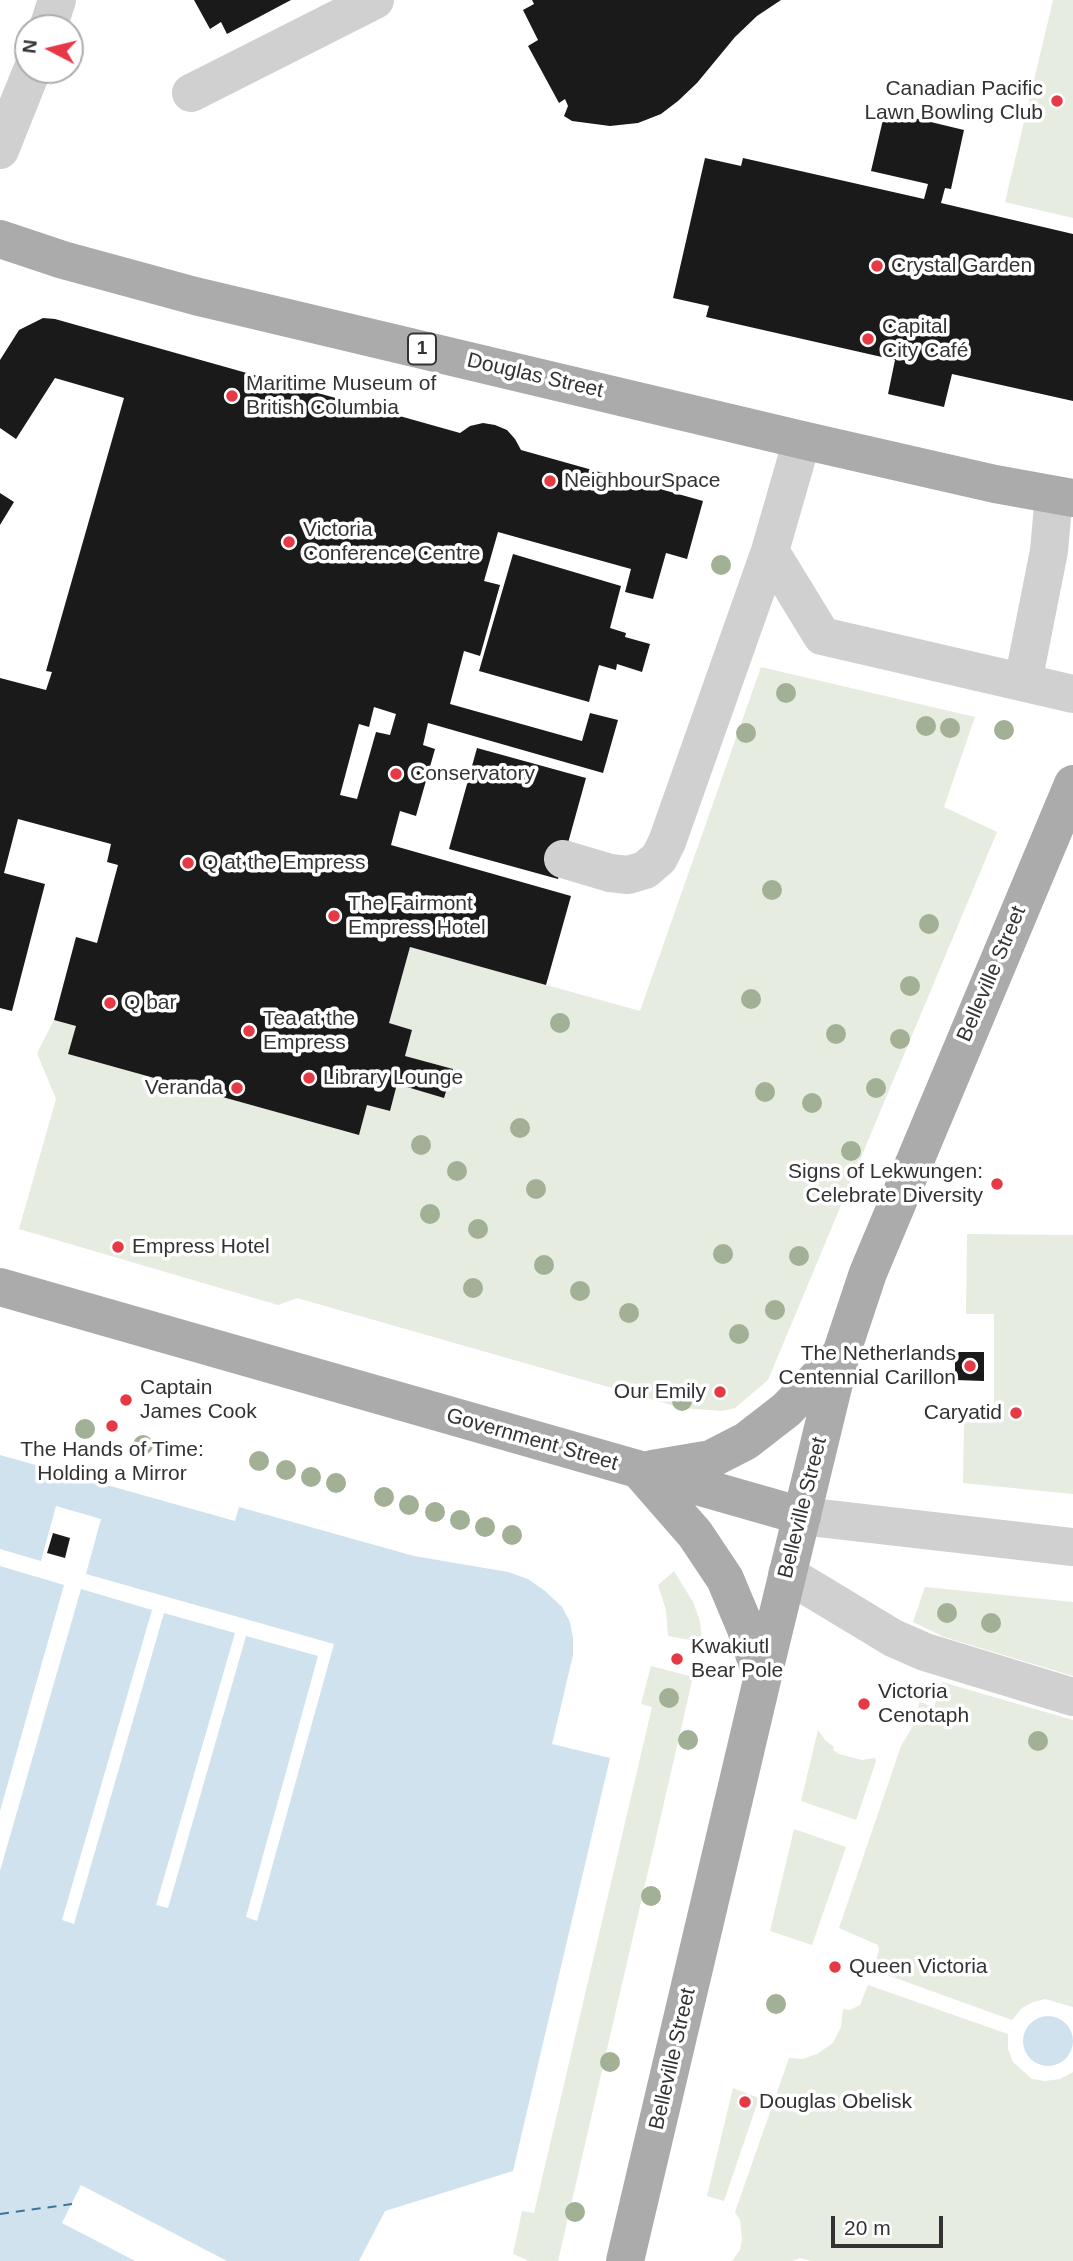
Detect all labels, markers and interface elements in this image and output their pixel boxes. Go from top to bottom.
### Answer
north arrow [14,14,84,84]
text: N [18,39,41,55]
place label: Canadian Pacific Lawn Bowling Club [864,76,1043,126]
marker: Canadian Pacific Lawn Bowling Club [1049,93,1065,109]
place label: Crystal Garden [891,253,1032,279]
marker: Crystal Garden [869,258,885,274]
place label: Capital City Café [882,314,968,364]
marker: Capital City Café [860,331,876,347]
road number: 1 [408,334,436,364]
street label: Douglas Street [464,348,606,404]
place label: Maritime Museum of British Columbia [246,371,436,421]
marker: Maritime Museum of British Columbia [224,388,240,404]
place label: NeighbourSpace [564,468,720,494]
marker: NeighbourSpace [542,473,558,489]
place label: Victoria Conference Centre [303,517,480,567]
marker: Victoria Conference Centre [281,534,297,550]
place label: Conservatory [410,761,535,787]
marker: Conservatory [388,766,404,782]
place label: Q at the Empress [202,850,365,876]
marker: Q at the Empress [180,855,196,871]
place label: The Fairmont Empress Hotel [348,891,486,941]
street label: Belleville Street [952,902,1032,1046]
marker: The Fairmont Empress Hotel [326,908,342,924]
place label: Q bar [124,990,177,1016]
marker: Q bar [102,995,118,1011]
place label: Tea at the Empress [263,1006,355,1056]
marker: Tea at the Empress [241,1023,257,1039]
place label: Library Lounge [323,1065,463,1091]
marker: Library Lounge [301,1070,317,1086]
place label: Veranda [145,1075,223,1101]
marker: Veranda [229,1080,245,1096]
place label: Signs of Lekwungen: Celebrate Diversity [788,1159,983,1209]
marker: Signs of Lekwungen: Celebrate Diversity [989,1176,1005,1192]
place label: Empress Hotel [132,1234,270,1260]
marker: Empress Hotel [110,1239,126,1255]
place label: The Netherlands Centennial Carillon [779,1341,956,1391]
marker: The Netherlands Centennial Carillon [962,1358,978,1374]
place label: Captain James Cook [140,1375,257,1425]
place label: Our Emily [614,1379,706,1405]
marker: Our Emily [712,1384,728,1400]
marker: Captain James Cook [118,1392,134,1408]
place label: Caryatid [924,1400,1002,1426]
street label: Government Street [443,1403,621,1477]
marker: Caryatid [1008,1405,1024,1421]
marker: The Hands of Time: Holding a Mirror [104,1418,120,1434]
street label: Belleville Street [773,1435,833,1581]
place label: The Hands of Time: Holding a Mirror [20,1437,204,1487]
place label: Kwakiutl Bear Pole [691,1634,783,1684]
marker: Kwakiutl Bear Pole [669,1651,685,1667]
place label: Victoria Cenotaph [878,1679,969,1729]
marker: Victoria Cenotaph [856,1696,872,1712]
place label: Queen Victoria [849,1954,988,1980]
marker: Queen Victoria [827,1959,843,1975]
street label: Belleville Street [644,1986,702,2132]
place label: Douglas Obelisk [759,2089,912,2115]
marker: Douglas Obelisk [737,2094,753,2110]
scale bar [835,2202,947,2246]
text: 20 m [844,2216,891,2239]

